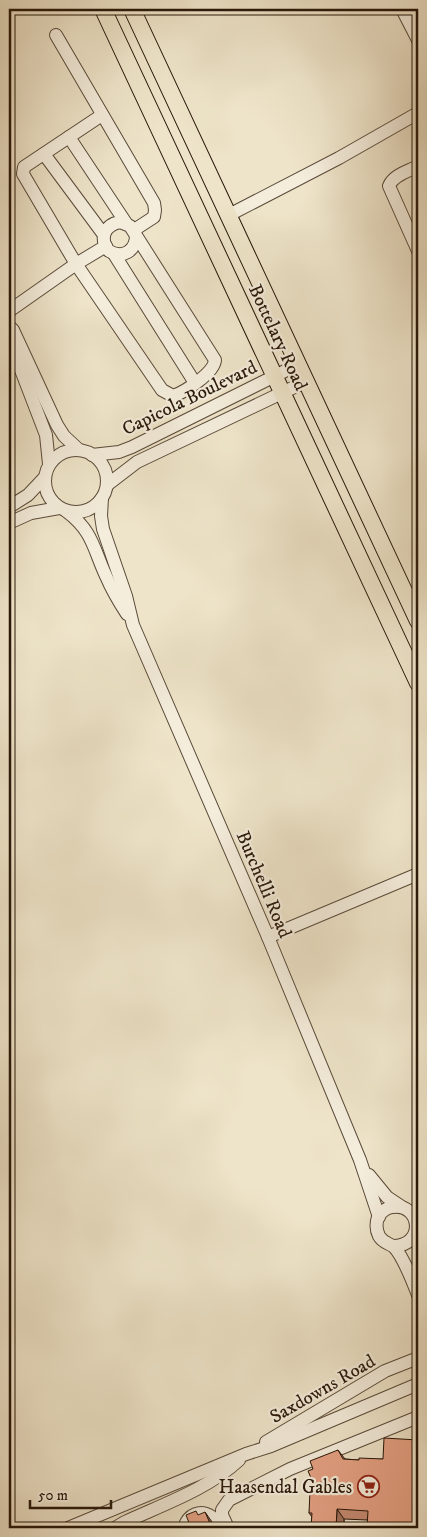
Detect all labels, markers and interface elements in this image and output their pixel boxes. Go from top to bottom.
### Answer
street label: Bottelary Road [243,281,312,395]
street label: Capicola Boulevard [118,356,261,441]
street label: Burchelli Road [231,828,297,942]
street label: Saxdowns Road [266,1350,380,1429]
supermarket icon: Haasendal Gables [356,1474,380,1498]
place label: Haasendal Gables [218,1476,352,1499]
scale bar [30,1477,111,1509]
text: 50 m [38,1486,68,1505]

